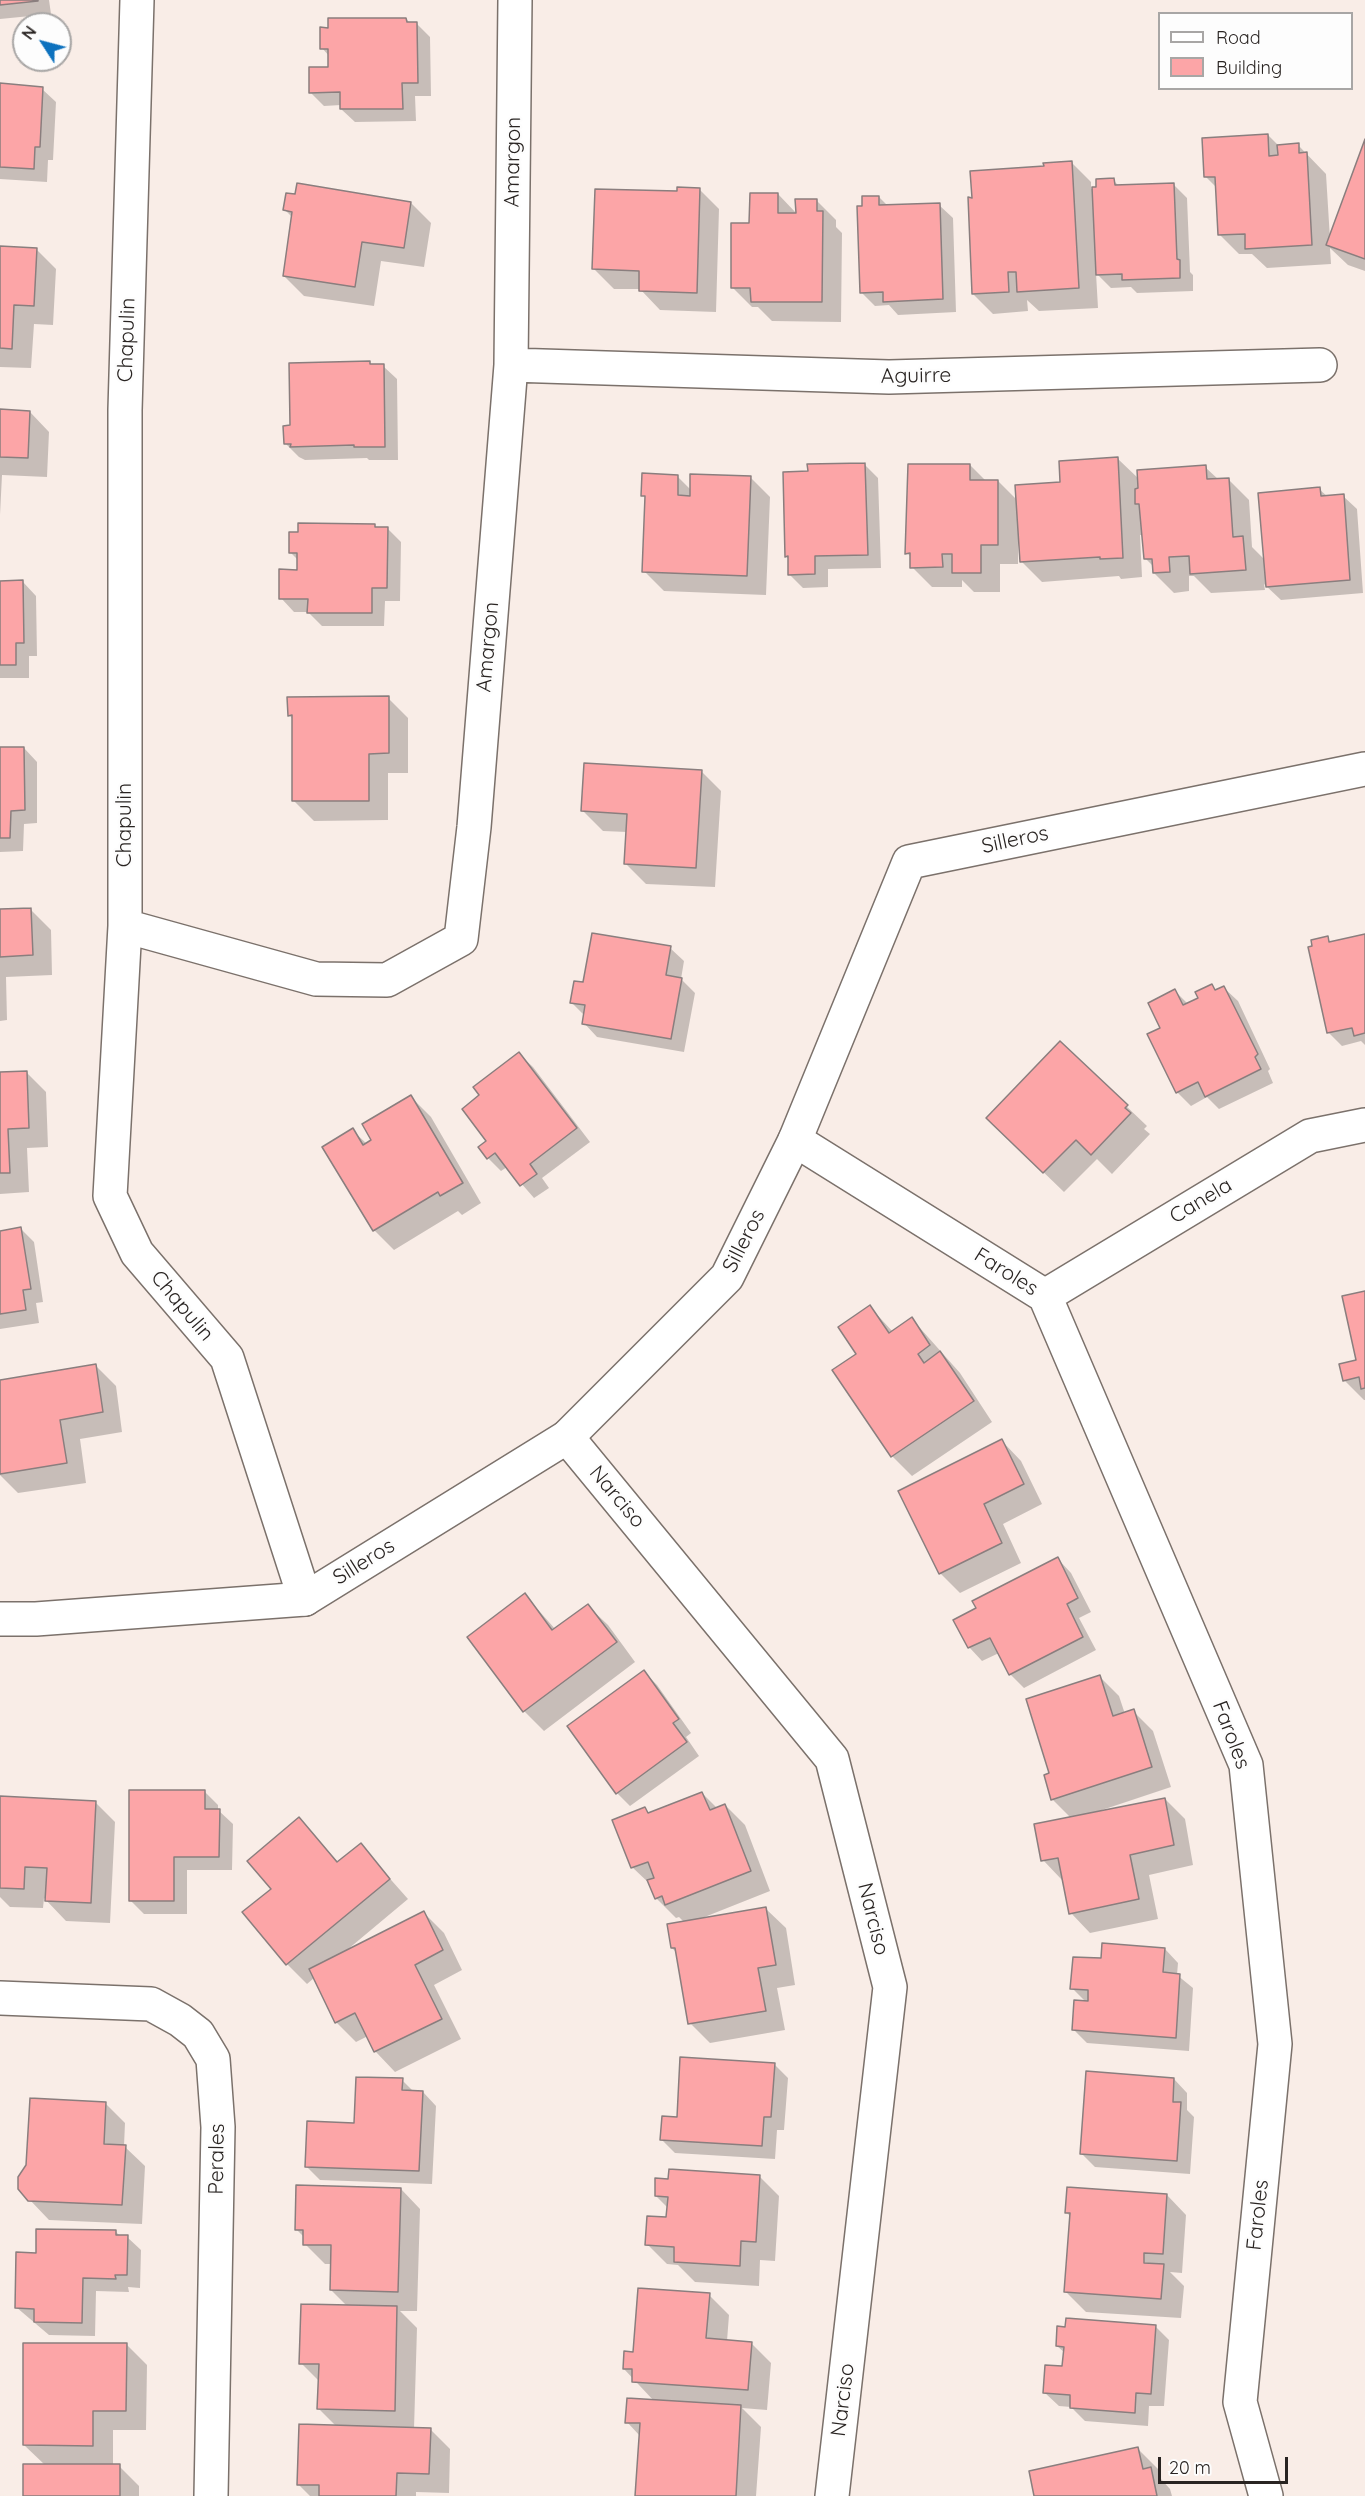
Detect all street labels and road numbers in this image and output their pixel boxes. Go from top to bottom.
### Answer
street label: Amargon [500,116,526,208]
street label: Chapulin [113,297,141,383]
street label: Aguirre [881,363,951,389]
street label: Amargon [471,601,505,693]
street label: Chapulin [112,783,138,867]
street label: Silleros [979,821,1051,859]
street label: Canela [1165,1173,1237,1229]
street label: Silleros [717,1205,771,1277]
street label: Faroles [969,1243,1043,1301]
street label: Chapulin [145,1266,219,1346]
street label: Narciso [584,1461,650,1533]
street label: Silleros [329,1533,399,1591]
street label: Faroles [1207,1697,1255,1773]
street label: Narciso [852,1880,894,1958]
street label: Perales [204,2123,230,2195]
street label: Faroles [1242,2178,1274,2252]
street label: Narciso [826,2362,860,2438]

